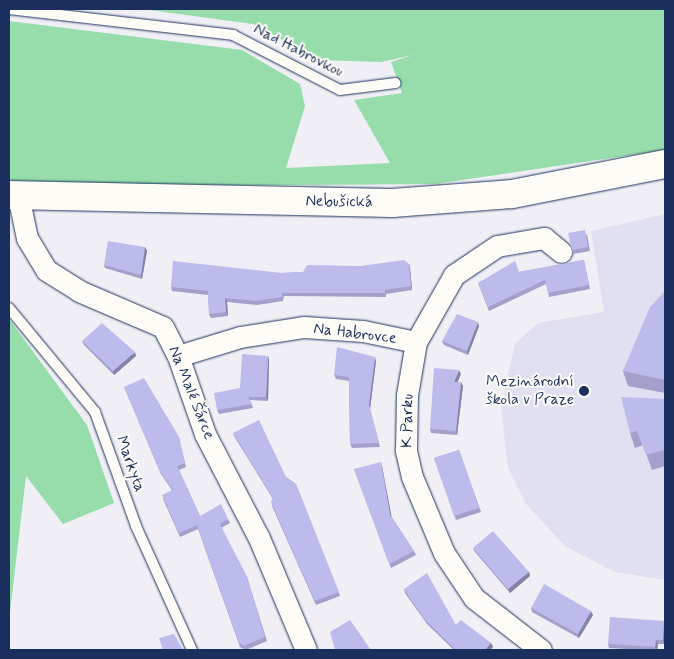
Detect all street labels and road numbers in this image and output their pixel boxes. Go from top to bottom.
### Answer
street label: Nad Habrovkou [249,20,347,82]
street label: Nebušická [305,192,373,212]
street label: Na Habrovce [311,319,399,349]
street label: Na Malé Šárce [164,343,218,443]
street label: K Parku [398,394,418,448]
street label: Markyta [111,433,149,495]

